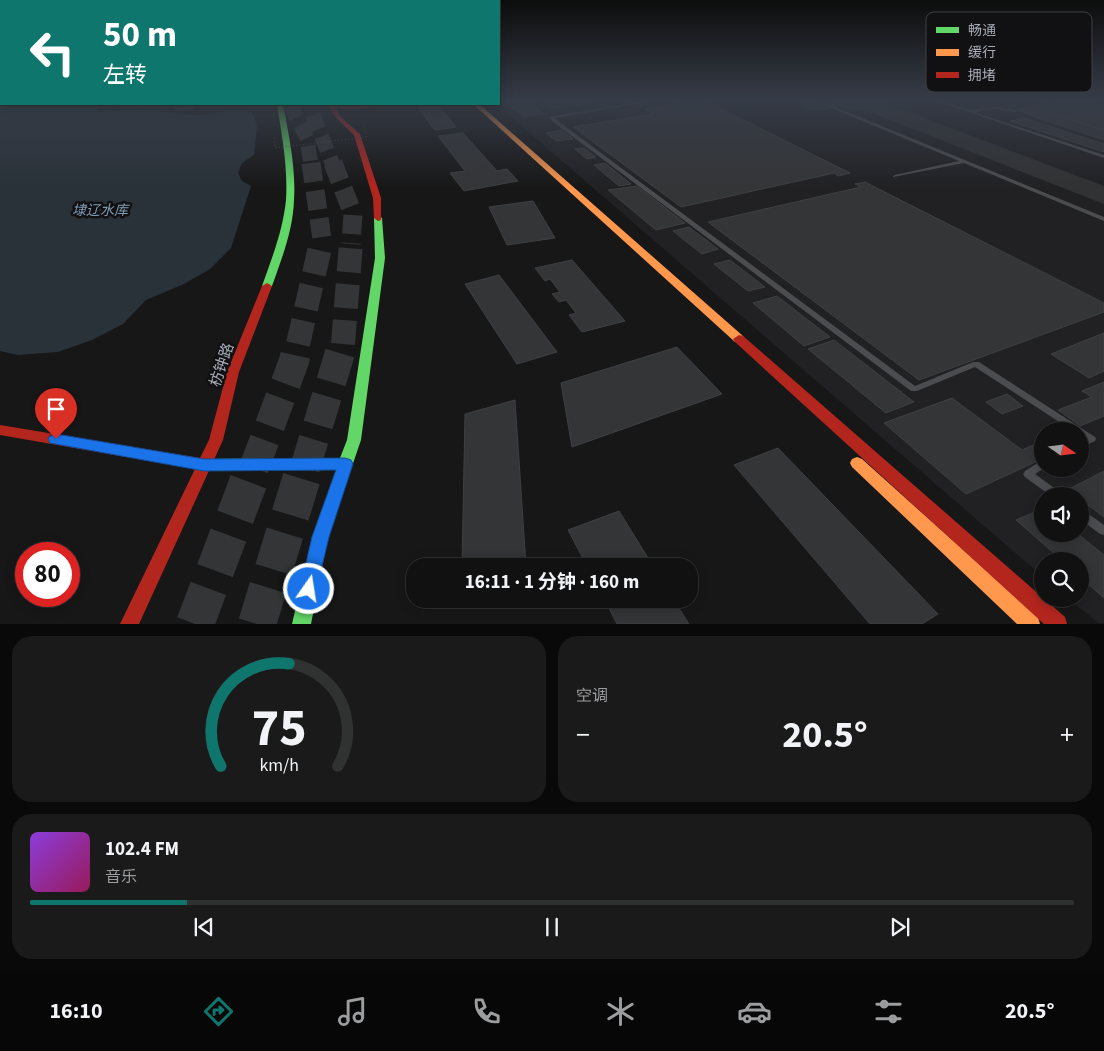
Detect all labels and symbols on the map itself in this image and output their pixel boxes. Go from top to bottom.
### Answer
legend [926,12,1092,92]
text: 畅通 [968,21,996,41]
text: 缓行 [968,43,996,63]
text: 拥堵 [968,66,996,86]
water label: 埭辽水库 [72,201,130,221]
street label: 枋钟路 [205,340,239,390]
pin [35,388,77,439]
north arrow [1034,422,1089,478]
speed limit sign: 80 [15,542,80,607]
position arrow [282,562,334,614]

